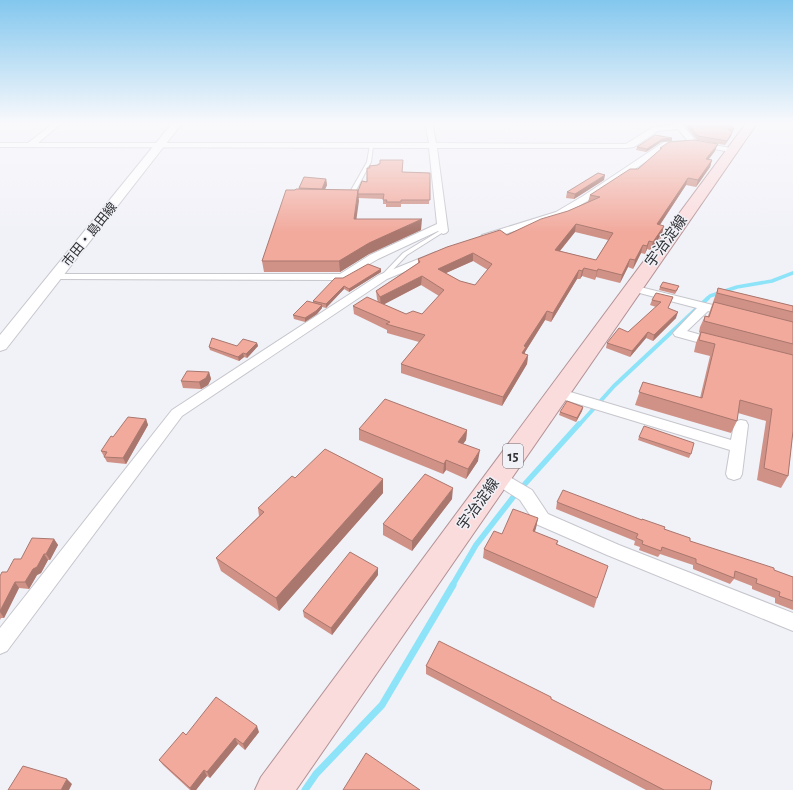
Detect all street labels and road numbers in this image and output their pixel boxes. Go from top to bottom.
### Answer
street label: 市田・島田線 [59,199,120,269]
street label: 宇治淀線 [642,212,690,270]
road number: 15 [503,444,523,468]
street label: 宇治淀線 [454,475,502,533]

